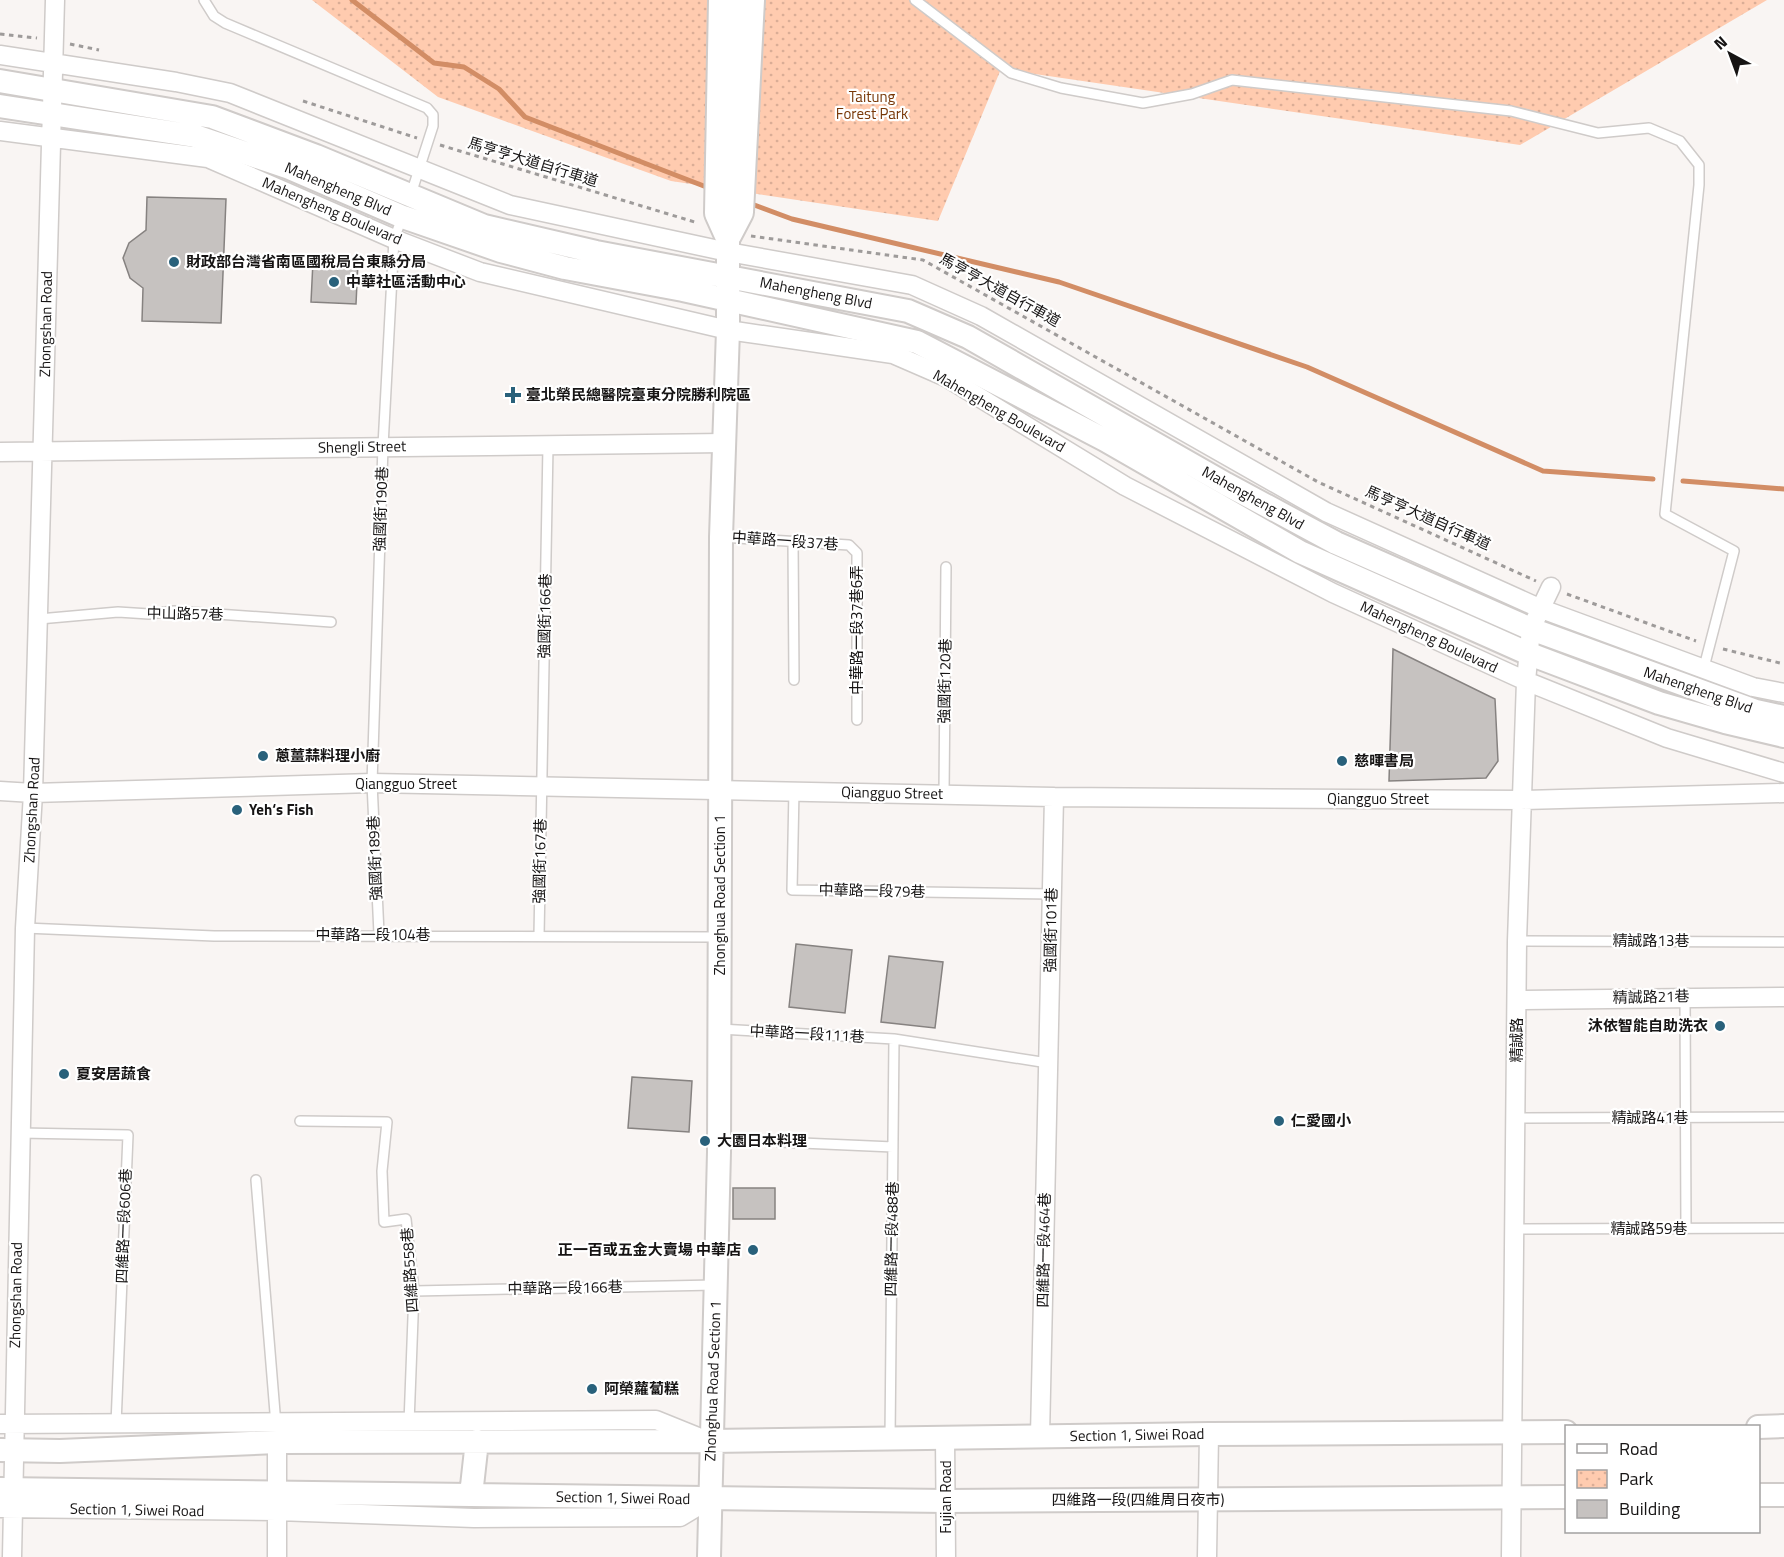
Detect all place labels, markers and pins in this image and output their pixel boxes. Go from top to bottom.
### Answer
place label: 財政部台灣省南區國稅局台東縣分局 [186,250,426,273]
marker: 財政部台灣省南區國稅局台東縣分局 [167,255,181,269]
place label: 中華社區活動中心 [346,270,466,293]
marker: 中華社區活動中心 [327,275,341,289]
place label: 臺北榮民總醫院臺東分院勝利院區 [526,383,751,406]
marker: 臺北榮民總醫院臺東分院勝利院區 [504,386,522,404]
place label: 蔥薑蒜料理小廚 [275,744,380,767]
marker: 蔥薑蒜料理小廚 [256,749,270,763]
place label: 慈暉書局 [1354,749,1414,772]
marker: 慈暉書局 [1335,754,1349,768]
place label: Yeh‘s Fish [249,798,314,821]
marker: Yeh‘s Fish [230,803,244,817]
place label: 沐依智能自助洗衣 [1588,1014,1708,1037]
marker: 沐依智能自助洗衣 [1713,1019,1727,1033]
place label: 夏安居蔬食 [76,1062,151,1085]
marker: 夏安居蔬食 [57,1067,71,1081]
place label: 仁愛國小 [1291,1109,1352,1132]
marker: 仁愛國小 [1272,1114,1286,1128]
place label: 大園日本料理 [717,1129,807,1152]
marker: 大園日本料理 [698,1134,712,1148]
place label: 正一百或五金大賣場 中華店 [558,1238,741,1261]
marker: 正一百或五金大賣場 中華店 [746,1243,760,1257]
place label: 阿榮蘿蔔糕 [604,1377,679,1400]
marker: 阿榮蘿蔔糕 [585,1382,599,1396]

